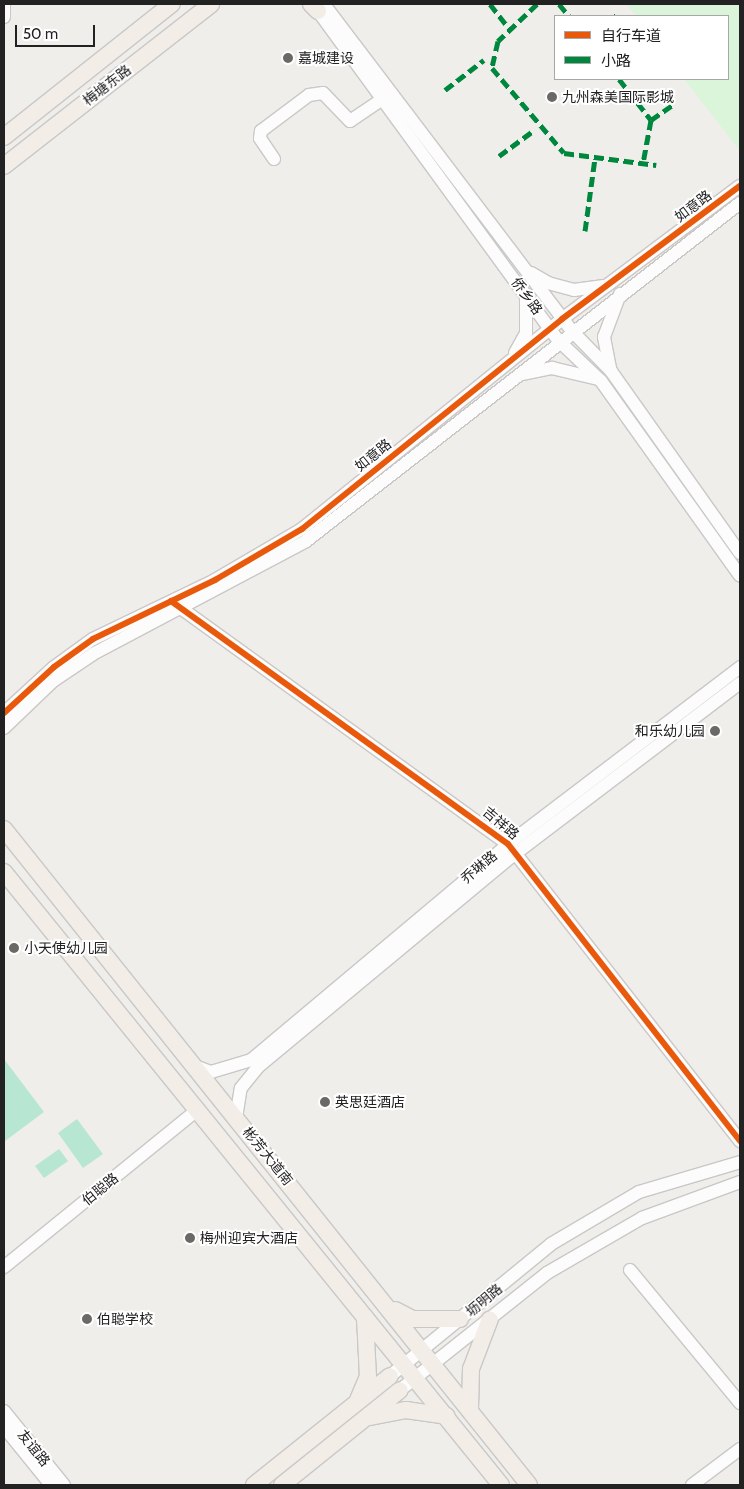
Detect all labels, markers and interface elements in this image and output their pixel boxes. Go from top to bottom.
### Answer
scale bar [18,15,98,47]
legend [554,15,729,80]
text: 50 m [23,25,58,43]
text: 自行车道 [601,27,661,45]
place label: 嘉城建设 [298,50,354,66]
marker: 嘉城建设 [282,52,294,64]
text: 小路 [601,52,631,70]
street label: 梅塘东路 [80,61,134,109]
place label: 九州森美国际影城 [562,89,674,105]
marker: 九州森美国际影城 [546,91,558,103]
street label: 如意路 [671,187,715,225]
street label: 侨乡路 [508,274,546,318]
street label: 如意路 [351,435,395,475]
place label: 和乐幼儿园 [635,723,705,739]
marker: 和乐幼儿园 [709,725,721,737]
street label: 吉祥路 [480,803,522,843]
street label: 乔琳路 [458,847,500,887]
place label: 小天使幼儿园 [24,940,108,956]
marker: 小天使幼儿园 [8,942,20,954]
place label: 英思廷酒店 [335,1094,405,1110]
marker: 英思廷酒店 [319,1096,331,1108]
street label: 彬芳大道南 [239,1124,297,1188]
street label: 伯聪路 [78,1169,122,1209]
place label: 梅州迎宾大酒店 [200,1230,298,1246]
marker: 梅州迎宾大酒店 [184,1232,196,1244]
street label: 坜明路 [463,1280,505,1320]
place label: 伯聪学校 [97,1311,153,1327]
marker: 伯聪学校 [81,1313,93,1325]
street label: 友谊路 [14,1426,54,1470]

